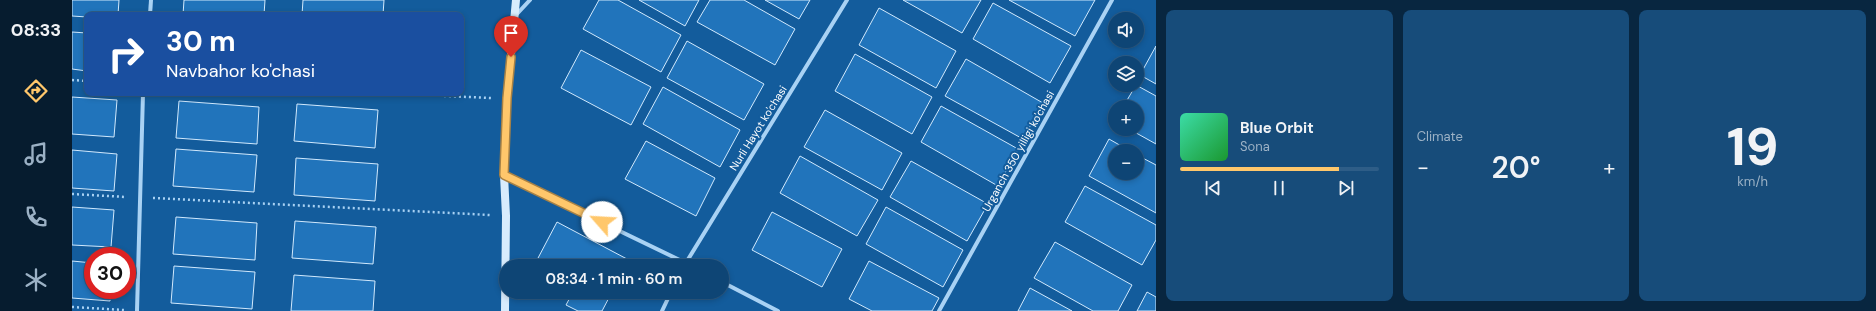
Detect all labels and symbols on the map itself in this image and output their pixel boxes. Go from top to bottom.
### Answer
pin [494,16,528,57]
street label: Nurli Hayot ko'chasi [726,83,790,173]
street label: Urganch 350 yilligi ko'chasi [979,88,1057,214]
position arrow [581,201,623,243]
speed limit sign: 30 [84,247,136,299]

